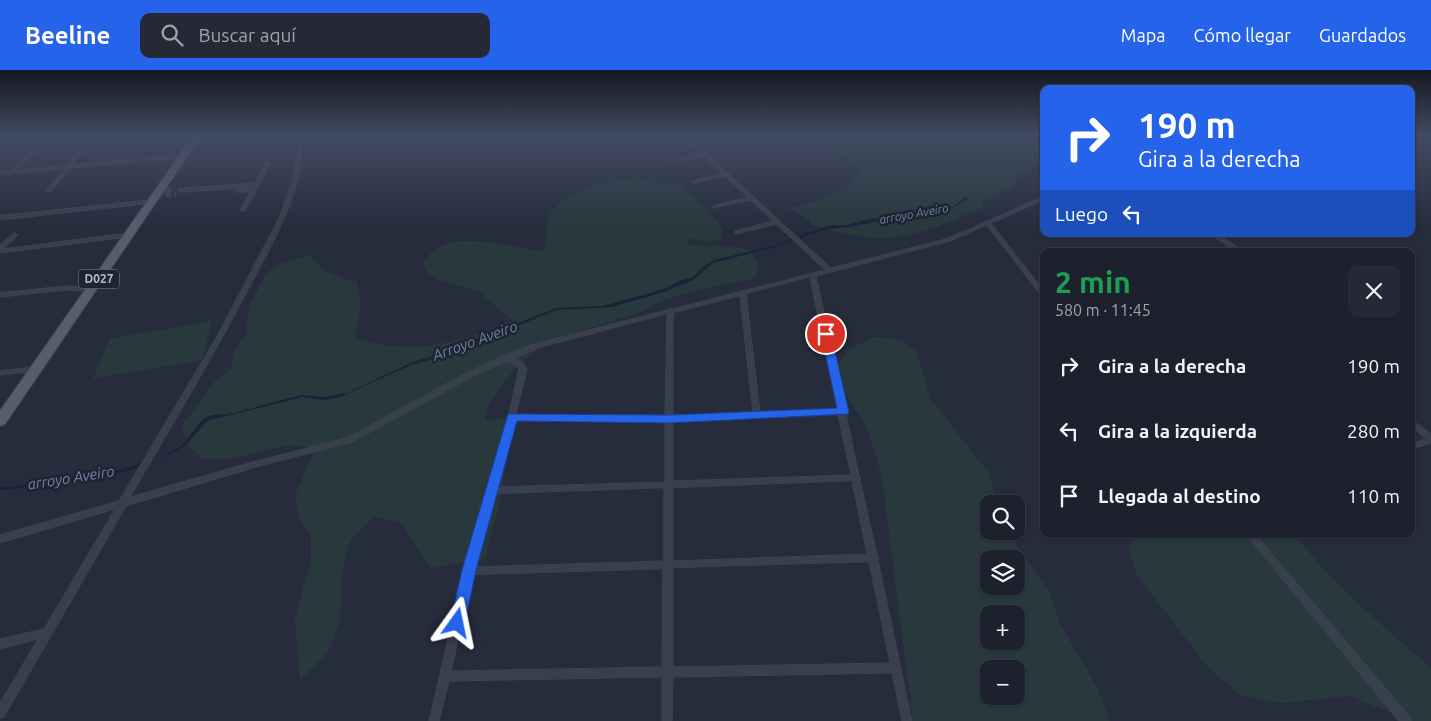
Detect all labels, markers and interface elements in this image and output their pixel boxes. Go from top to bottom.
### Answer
search box [140,13,490,58]
icon: search [158,21,186,49]
text: Beeline [25,22,110,49]
text: Buscar aquí [198,24,296,46]
text: Mapa [1121,25,1166,45]
text: Cómo llegar [1194,25,1291,45]
text: Guardados [1319,25,1406,45]
icon: right [1055,105,1120,170]
text: 190 m [1138,105,1236,145]
text: Gira a la derecha [1138,146,1301,171]
icon: left [1118,200,1146,228]
water label: arroyo Aveiro [878,201,950,226]
text: Luego [1055,203,1108,225]
text: 2 min [1055,265,1131,299]
button: close [1348,265,1400,317]
road number: D027 [79,270,119,288]
text: 580 m · 11:45 [1055,301,1151,319]
pin [805,313,847,355]
water label: Arroyo Aveiro [429,317,520,364]
icon: arrive [812,320,840,348]
icon: right [1055,352,1083,380]
text: Gira a la derecha [1098,355,1246,377]
text: 190 m [1347,355,1400,377]
icon: left [1055,417,1083,445]
text: Gira a la izquierda [1098,420,1257,442]
text: 280 m [1347,420,1400,442]
water label: arroyo Aveiro [26,462,116,493]
icon: arrive [1055,482,1083,510]
text: Llegada al destino [1098,485,1261,507]
text: 110 m [1347,485,1400,507]
map controls [980,495,1025,705]
button: search [980,495,1025,540]
button: layers [980,550,1025,595]
position arrow [430,596,482,648]
button: + [980,605,1025,650]
button: − [980,660,1025,705]

